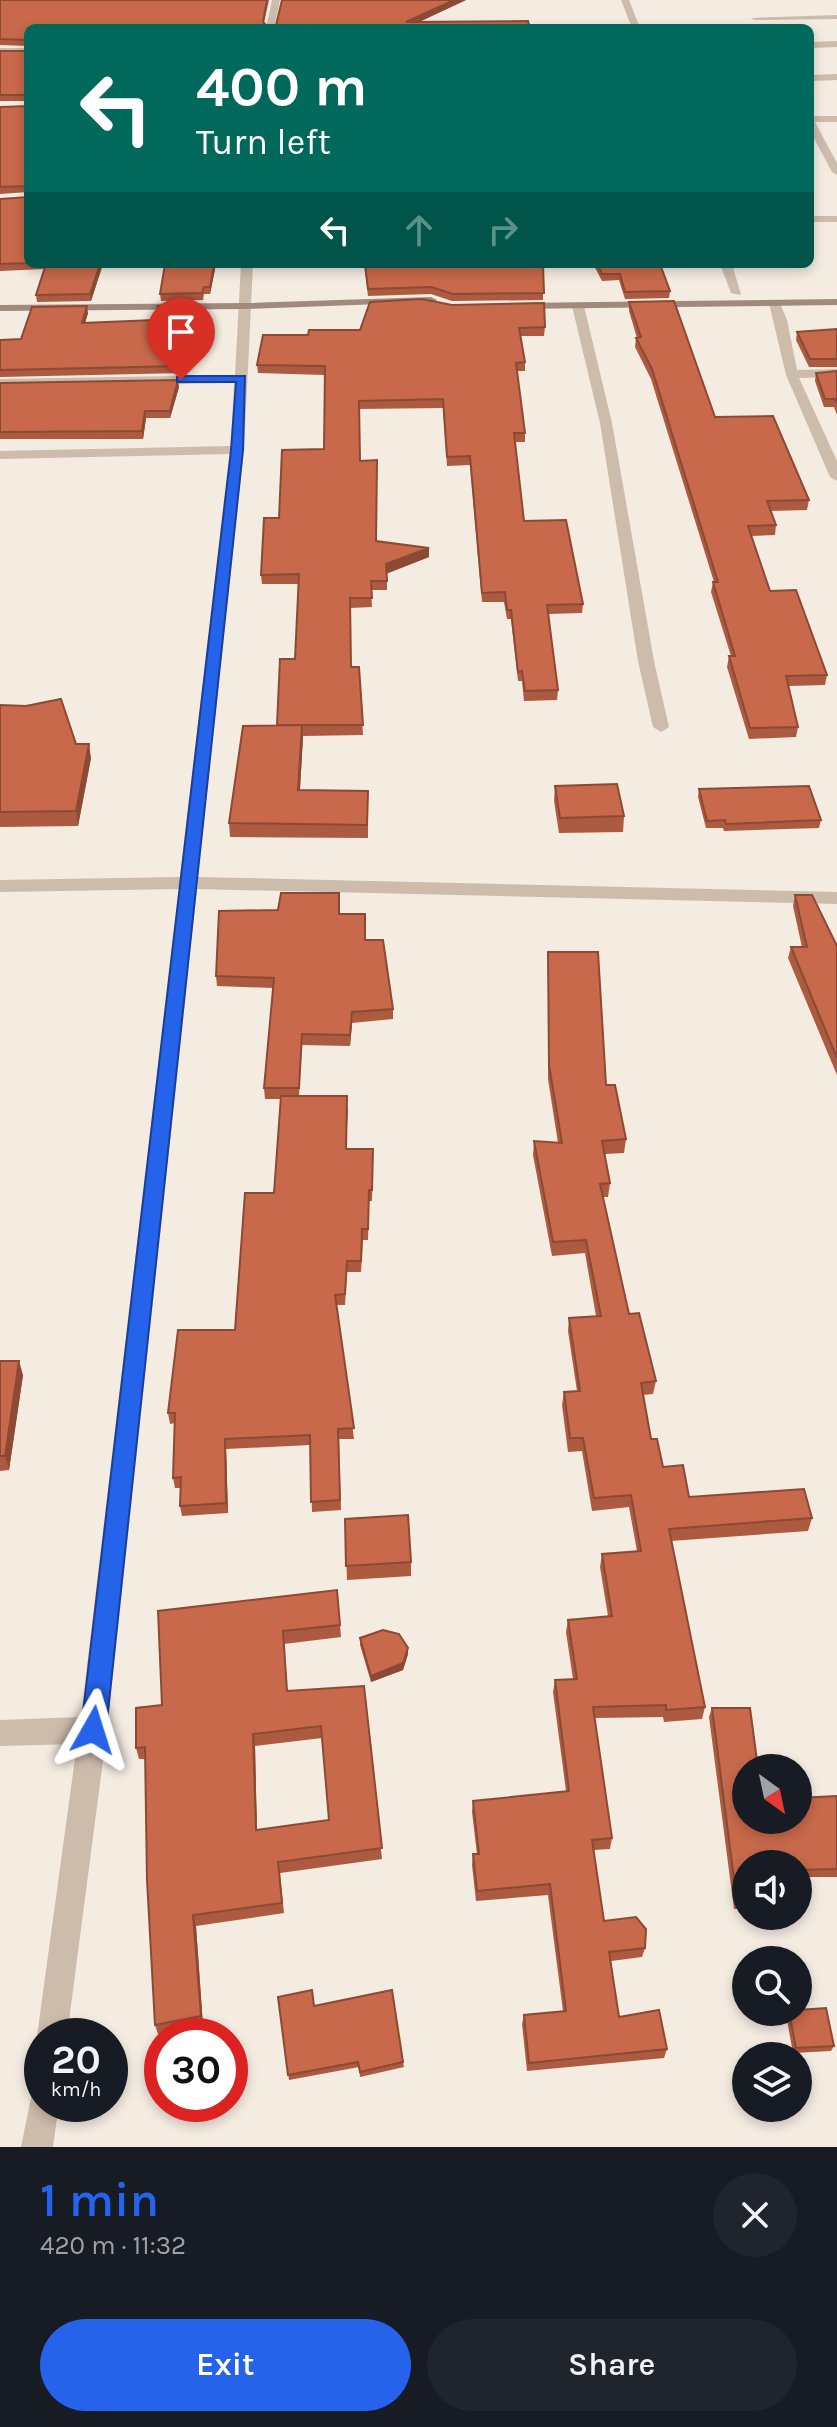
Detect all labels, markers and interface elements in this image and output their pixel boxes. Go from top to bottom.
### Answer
text: 400 m [196,54,367,119]
icon: left [64,56,168,160]
text: Turn left [196,121,331,163]
icon: left [313,208,357,252]
icon: ahead [397,208,441,252]
icon: right [481,208,525,252]
pin [147,298,215,380]
icon: arrive [159,310,203,354]
position arrow [51,1688,135,1772]
north arrow [732,1754,812,1834]
map controls [732,1754,812,2122]
button: sound [732,1850,812,1930]
button: search [732,1946,812,2026]
speed limit sign: 30 [144,2018,248,2122]
text: 20 [51,2036,101,2083]
button: layers [732,2042,812,2122]
text: km/h [51,2078,101,2101]
text: 1 min [40,2172,159,2228]
button: close [713,2173,797,2257]
text: 420 m · 11:32 [40,2230,186,2261]
button: Exit [40,2319,411,2411]
button: Share [427,2319,797,2411]

